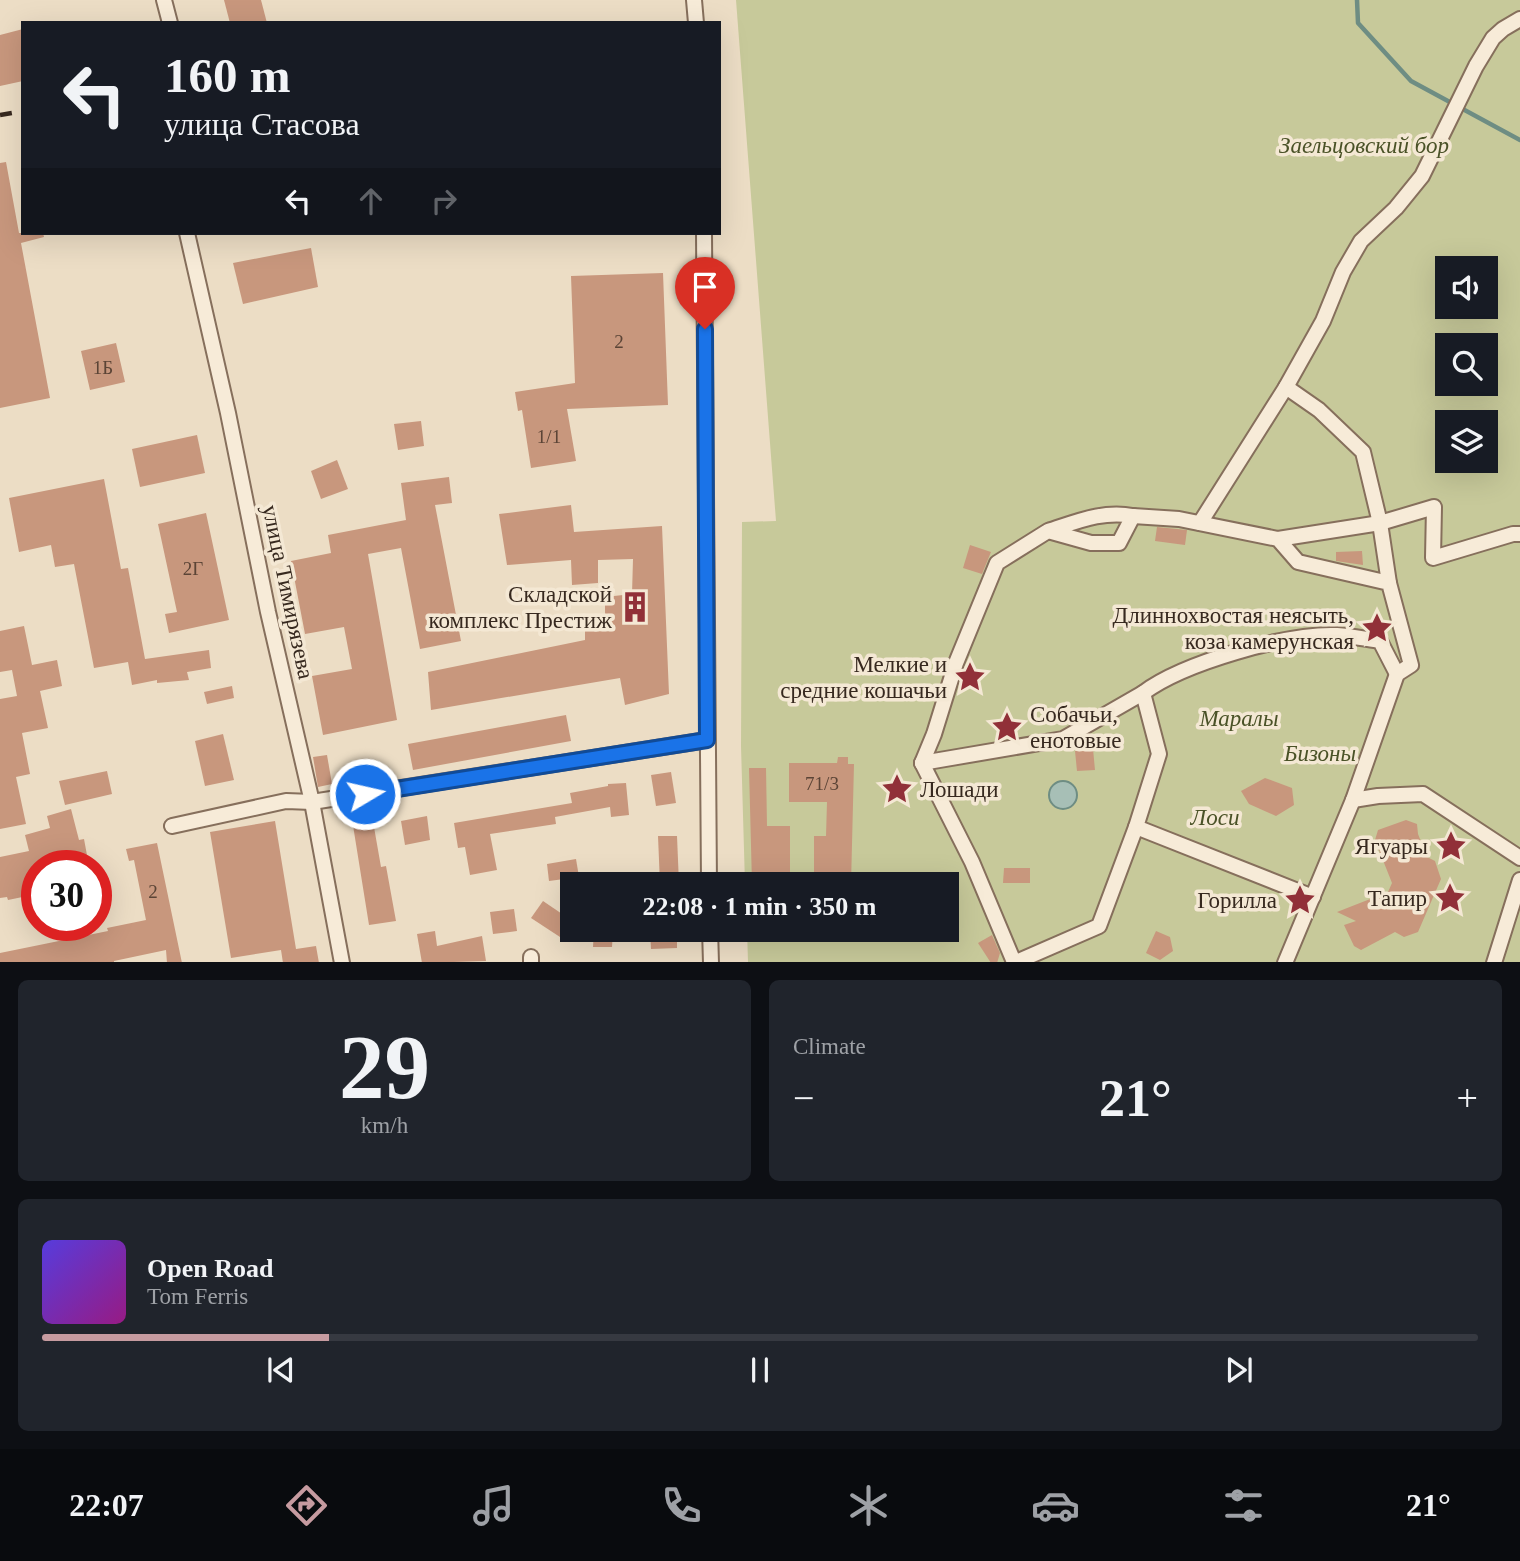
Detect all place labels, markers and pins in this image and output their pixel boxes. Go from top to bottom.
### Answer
pin [675,257,735,329]
place label: Складской комплекс Престиж [428,582,612,633]
building icon: Складской комплекс Престиж [618,590,652,624]
place label: Длиннохвостая неясыть, коза камерунская [1113,603,1354,654]
place icon: Длиннохвостая неясыть, коза камерунская [1360,611,1394,645]
place label: Мелкие и средние кошачьи [780,652,947,703]
place icon: Мелкие и средние кошачьи [953,660,987,694]
place label: Собачьи, енотовые [1030,702,1121,753]
place icon: Собачьи, енотовые [990,710,1024,744]
place icon: Лошади [880,772,914,806]
place label: Лошади [920,777,998,802]
place icon: Ягуары [1434,829,1468,863]
place label: Ягуары [1355,834,1428,859]
place icon: Тапир [1433,881,1467,915]
place icon: Горилла [1283,883,1317,917]
place label: Тапир [1368,886,1427,911]
place label: Горилла [1197,888,1277,913]

